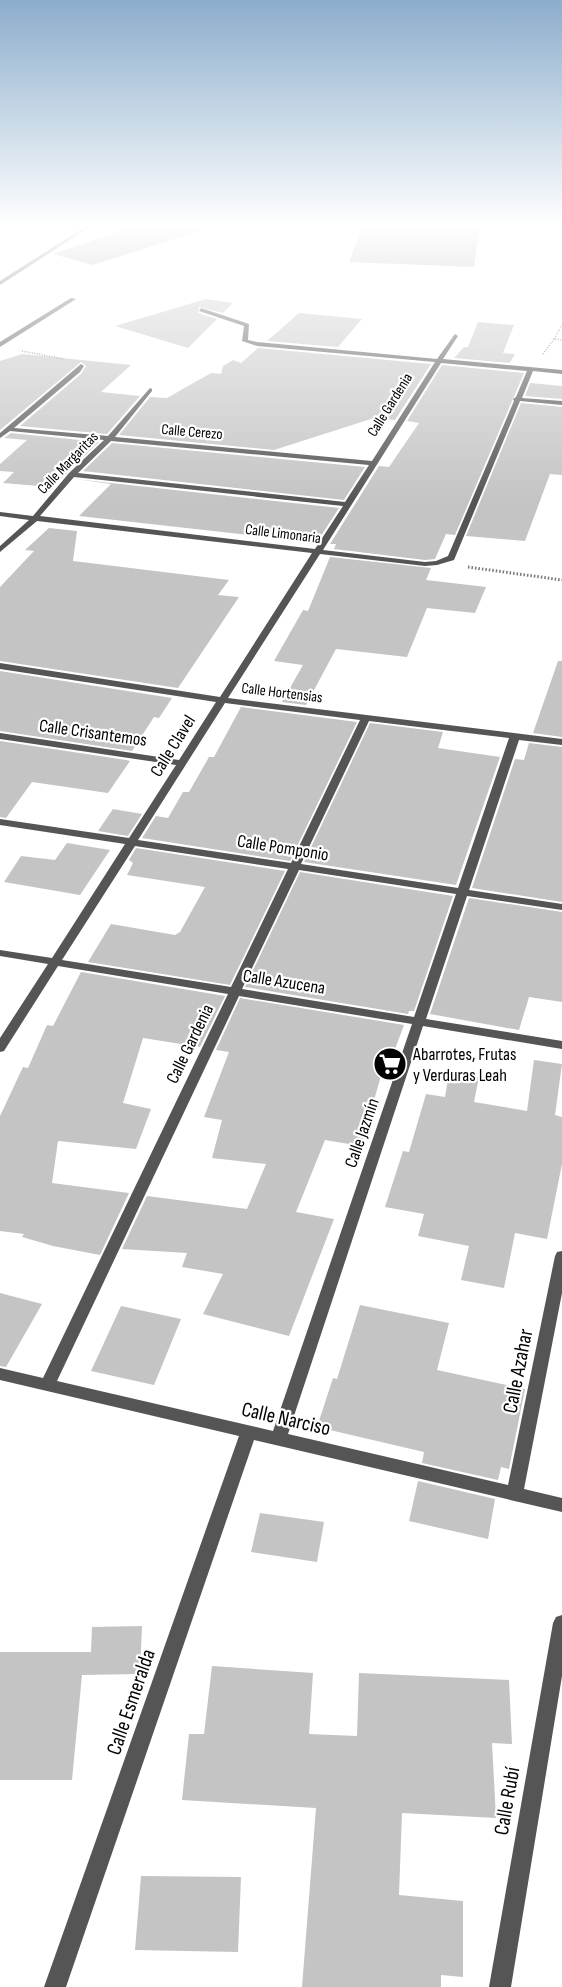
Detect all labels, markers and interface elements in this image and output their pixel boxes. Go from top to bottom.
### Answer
street label: Calle Gardenia [363,370,417,440]
street label: Calle Cerezo [161,420,223,444]
street label: Calle Margaritas [33,428,103,498]
street label: Calle Limonaria [244,520,322,548]
street label: Calle Hortensias [240,679,324,707]
street label: Calle Clavel [146,711,200,781]
street label: Calle Crisantemos [38,715,148,751]
street label: Calle Pomponio [236,830,330,866]
street label: Calle Azucena [241,965,327,999]
street label: Calle Gardenia [162,1001,218,1087]
place label: Abarrotes, Frutas y Verduras Leah [412,1044,516,1086]
supermarket icon: Abarrotes, Frutas y Verduras Leah [372,1046,408,1082]
street label: Calle Jazmín [340,1096,384,1170]
street label: Calle Azahar [498,1327,538,1415]
street label: Calle Narciso [239,1397,333,1441]
street label: Calle Esmeralda [101,1646,161,1758]
street label: Calle Rubí [489,1765,525,1837]

